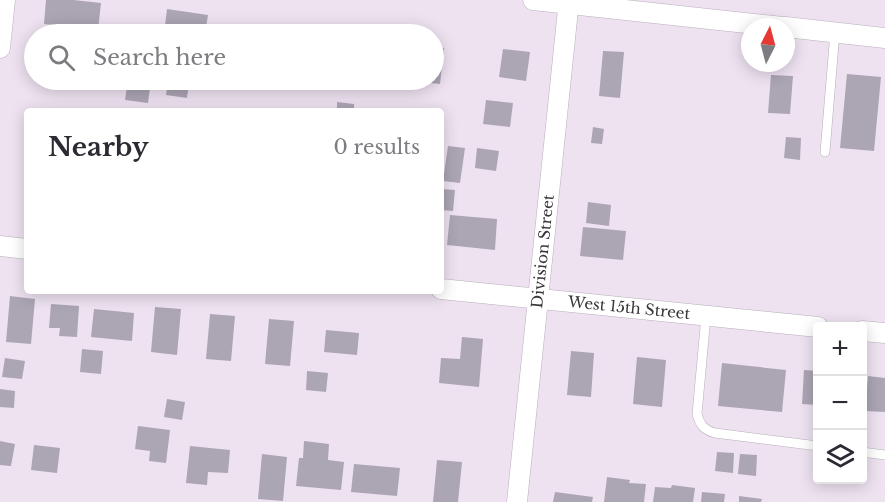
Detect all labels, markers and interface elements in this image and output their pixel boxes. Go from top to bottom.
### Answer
north arrow [741,18,795,72]
search box [24,24,444,90]
icon: search [45,41,78,74]
text: Search here [93,44,226,71]
text: Nearby [48,131,149,163]
text: 0 results [334,135,420,159]
street label: Division Street [527,193,558,309]
street label: West 15th Street [566,292,691,323]
map controls [813,322,867,484]
button: + [813,322,867,376]
button: − [813,376,867,430]
button: layers [813,430,867,484]

